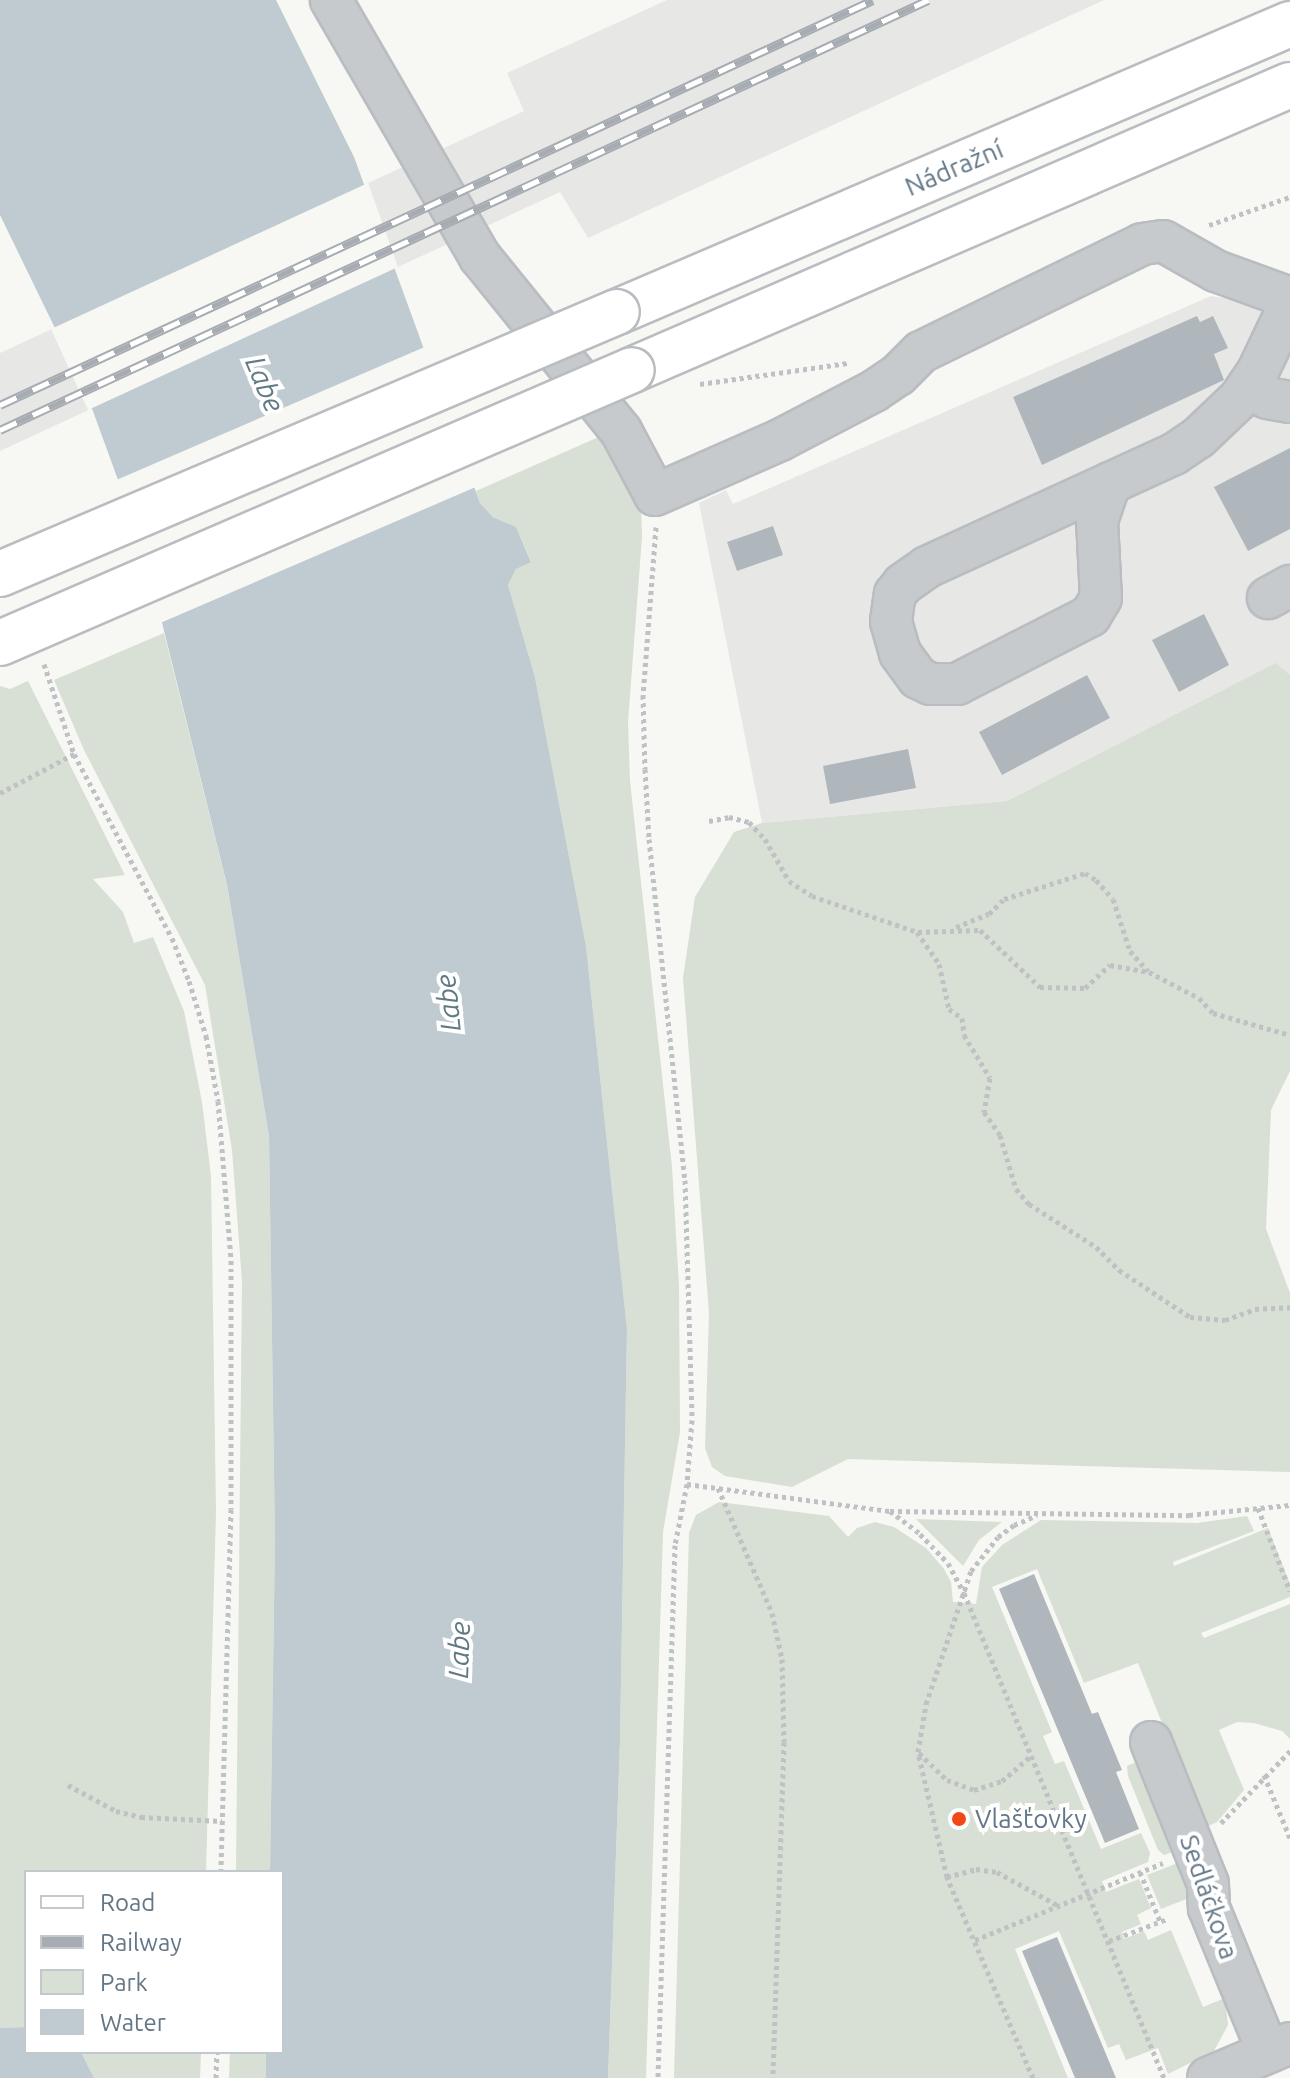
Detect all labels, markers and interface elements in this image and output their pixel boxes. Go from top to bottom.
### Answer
street label: Nádražní [900,133,1008,203]
water label: Labe [238,351,292,417]
water label: Labe [428,973,468,1033]
water label: Labe [441,1621,477,1679]
place label: Vlašťovky [975,1803,1087,1835]
marker: Vlašťovky [950,1810,968,1828]
street label: Sedláčkova [1173,1831,1245,1963]
legend [24,1870,284,2054]
text: Road [100,1889,155,1916]
text: Railway [100,1929,182,1956]
text: Park [100,1969,148,1996]
text: Water [100,2009,166,2036]

